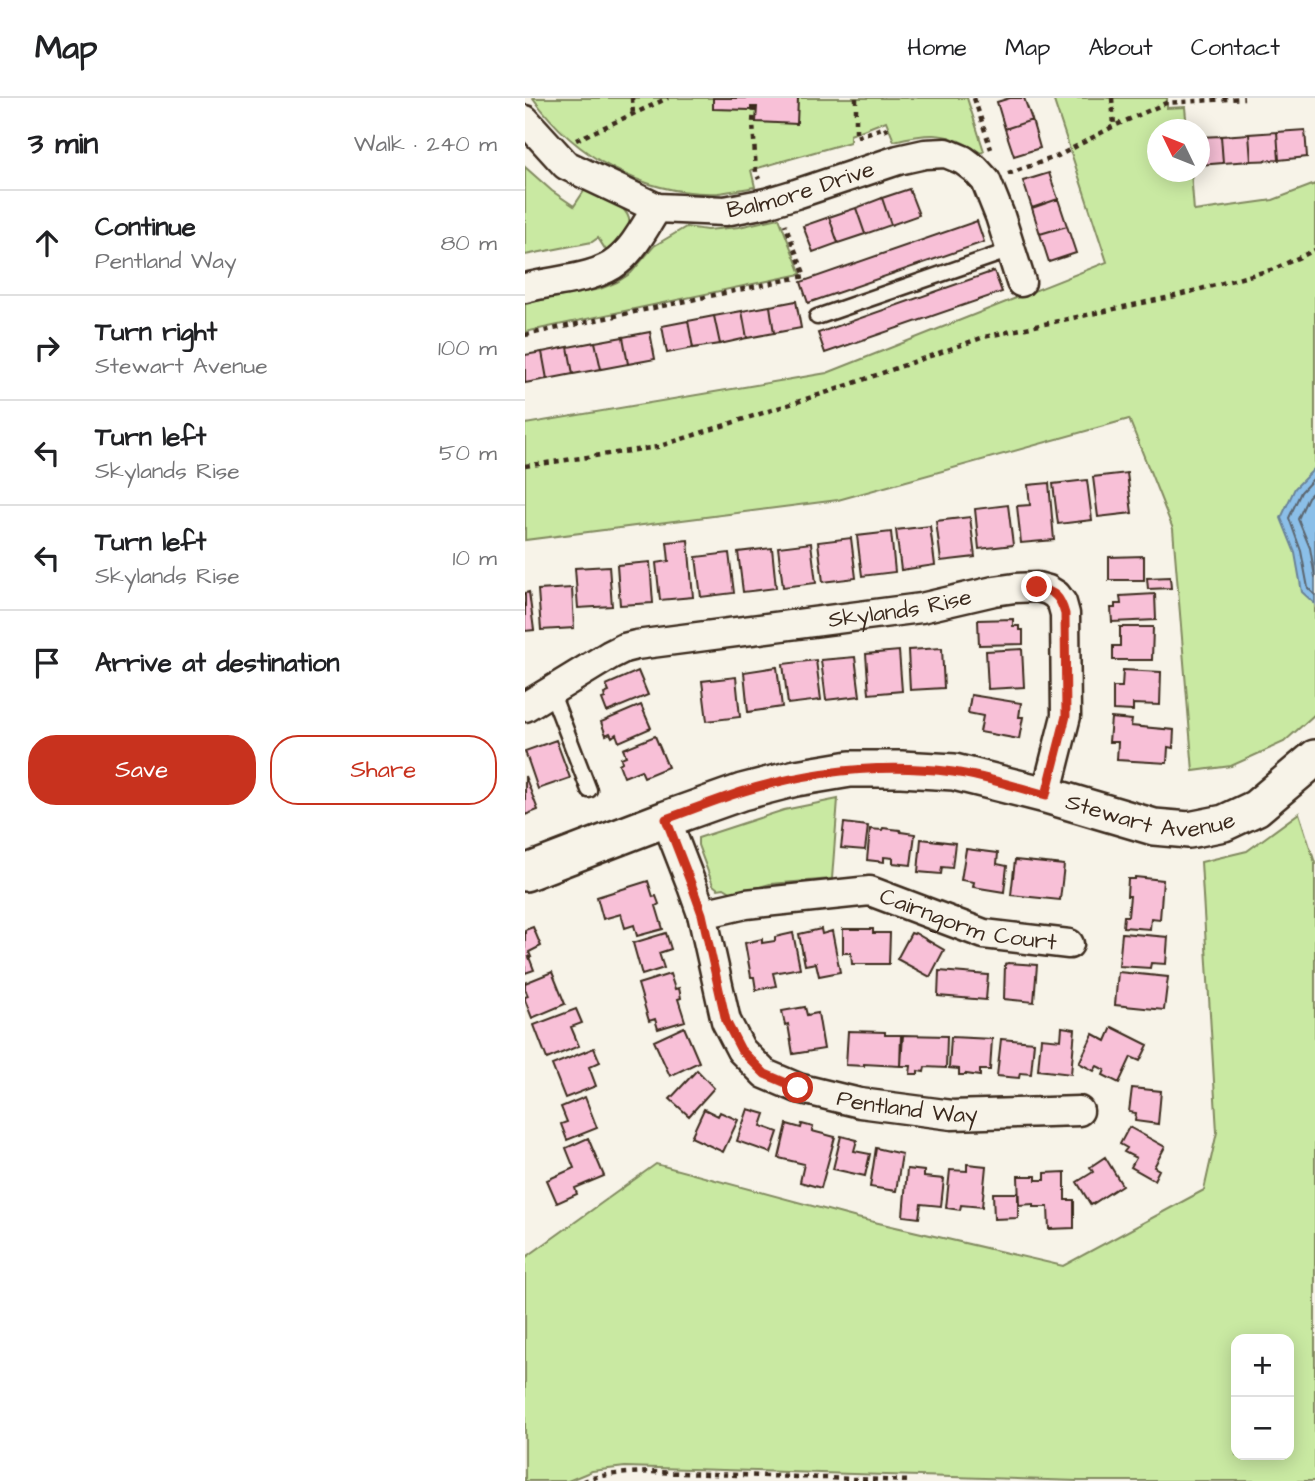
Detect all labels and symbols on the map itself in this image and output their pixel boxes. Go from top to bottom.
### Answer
north arrow [1147,119,1210,182]
street label: Balmore Drive [724,153,878,226]
route end [1021,571,1052,602]
street label: Skylands Rise [826,581,975,636]
street label: Stewart Avenue [1062,786,1241,846]
street label: Cairngorm Court [875,880,1059,958]
route start [782,1072,813,1103]
street label: Pentland Way [834,1082,979,1132]

